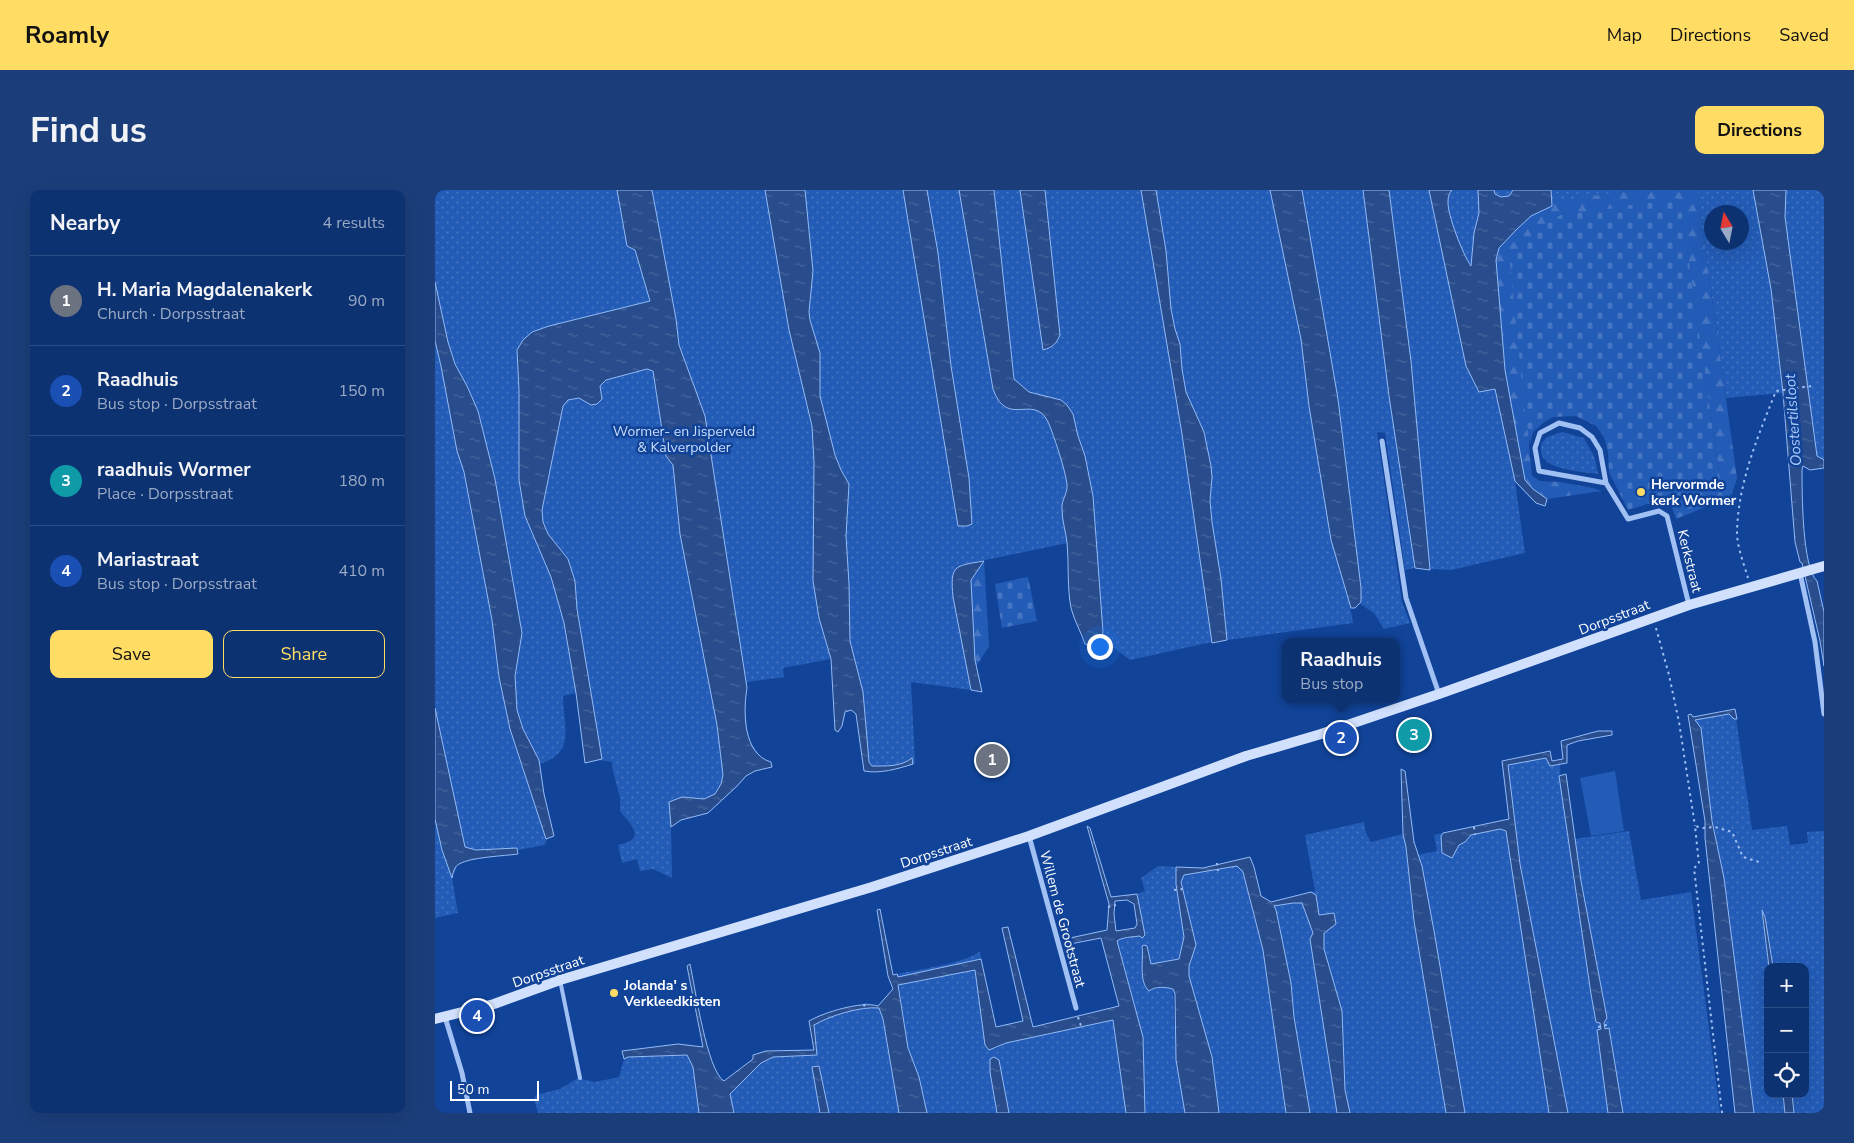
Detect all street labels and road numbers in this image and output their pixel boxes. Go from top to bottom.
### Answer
street label: Kerkstraat [1673,528,1707,595]
street label: Dorpsstraat [1576,595,1652,640]
street label: Dorpsstraat [898,832,975,873]
street label: Willem de Grootstraat [1035,849,1090,990]
street label: Dorpsstraat [510,950,586,993]

